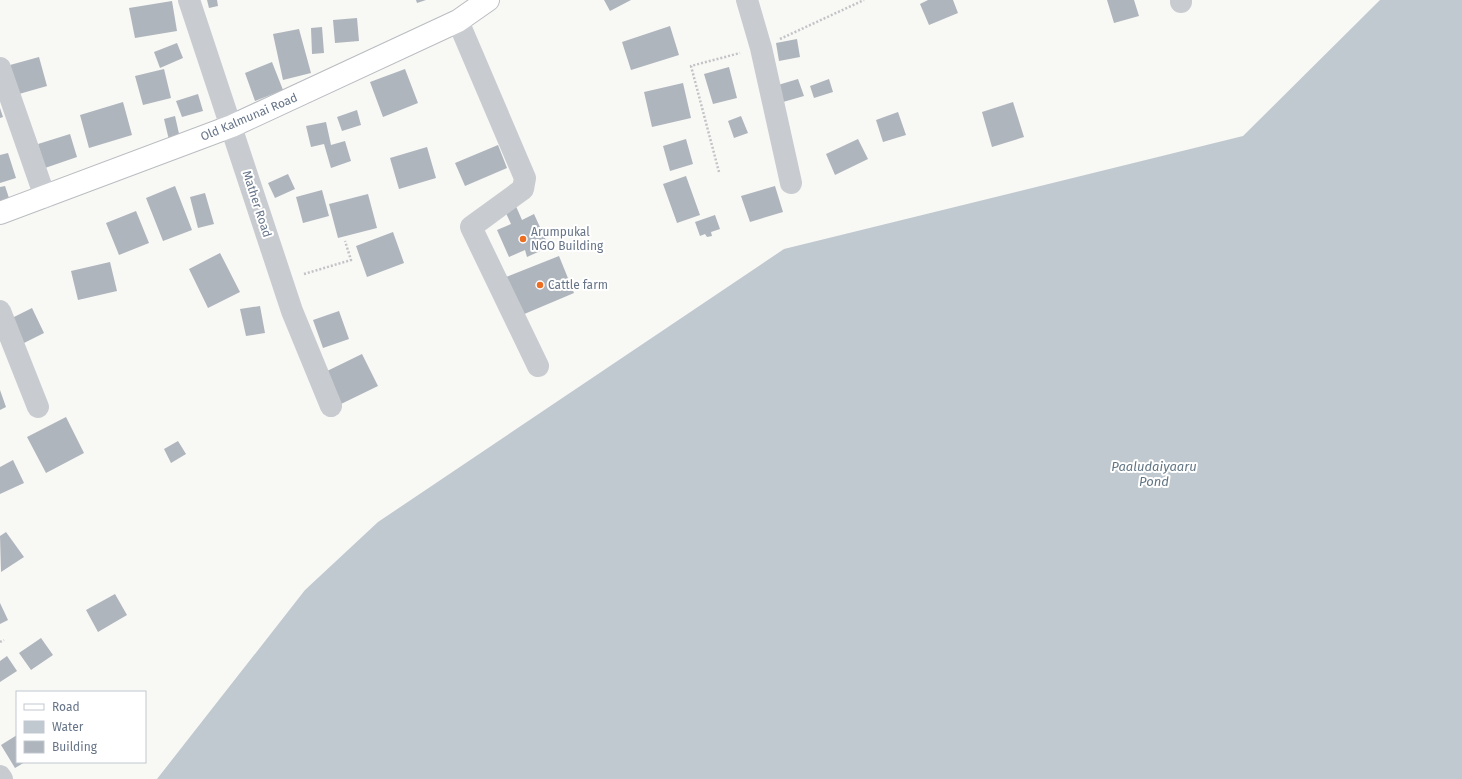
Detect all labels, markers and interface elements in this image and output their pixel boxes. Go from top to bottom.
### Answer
street label: Old Kalmunai Road [198,90,300,144]
street label: Mather Road [240,169,274,239]
place label: Arumpukal NGO Building [531,225,604,253]
marker: Arumpukal NGO Building [518,234,528,244]
place label: Cattle farm [548,278,608,292]
marker: Cattle farm [535,280,545,290]
water label: Paaludaiyaaru Pond [1111,459,1197,489]
legend [16,691,146,763]
text: Road [52,700,80,714]
text: Water [52,720,84,734]
text: Building [52,740,98,754]

